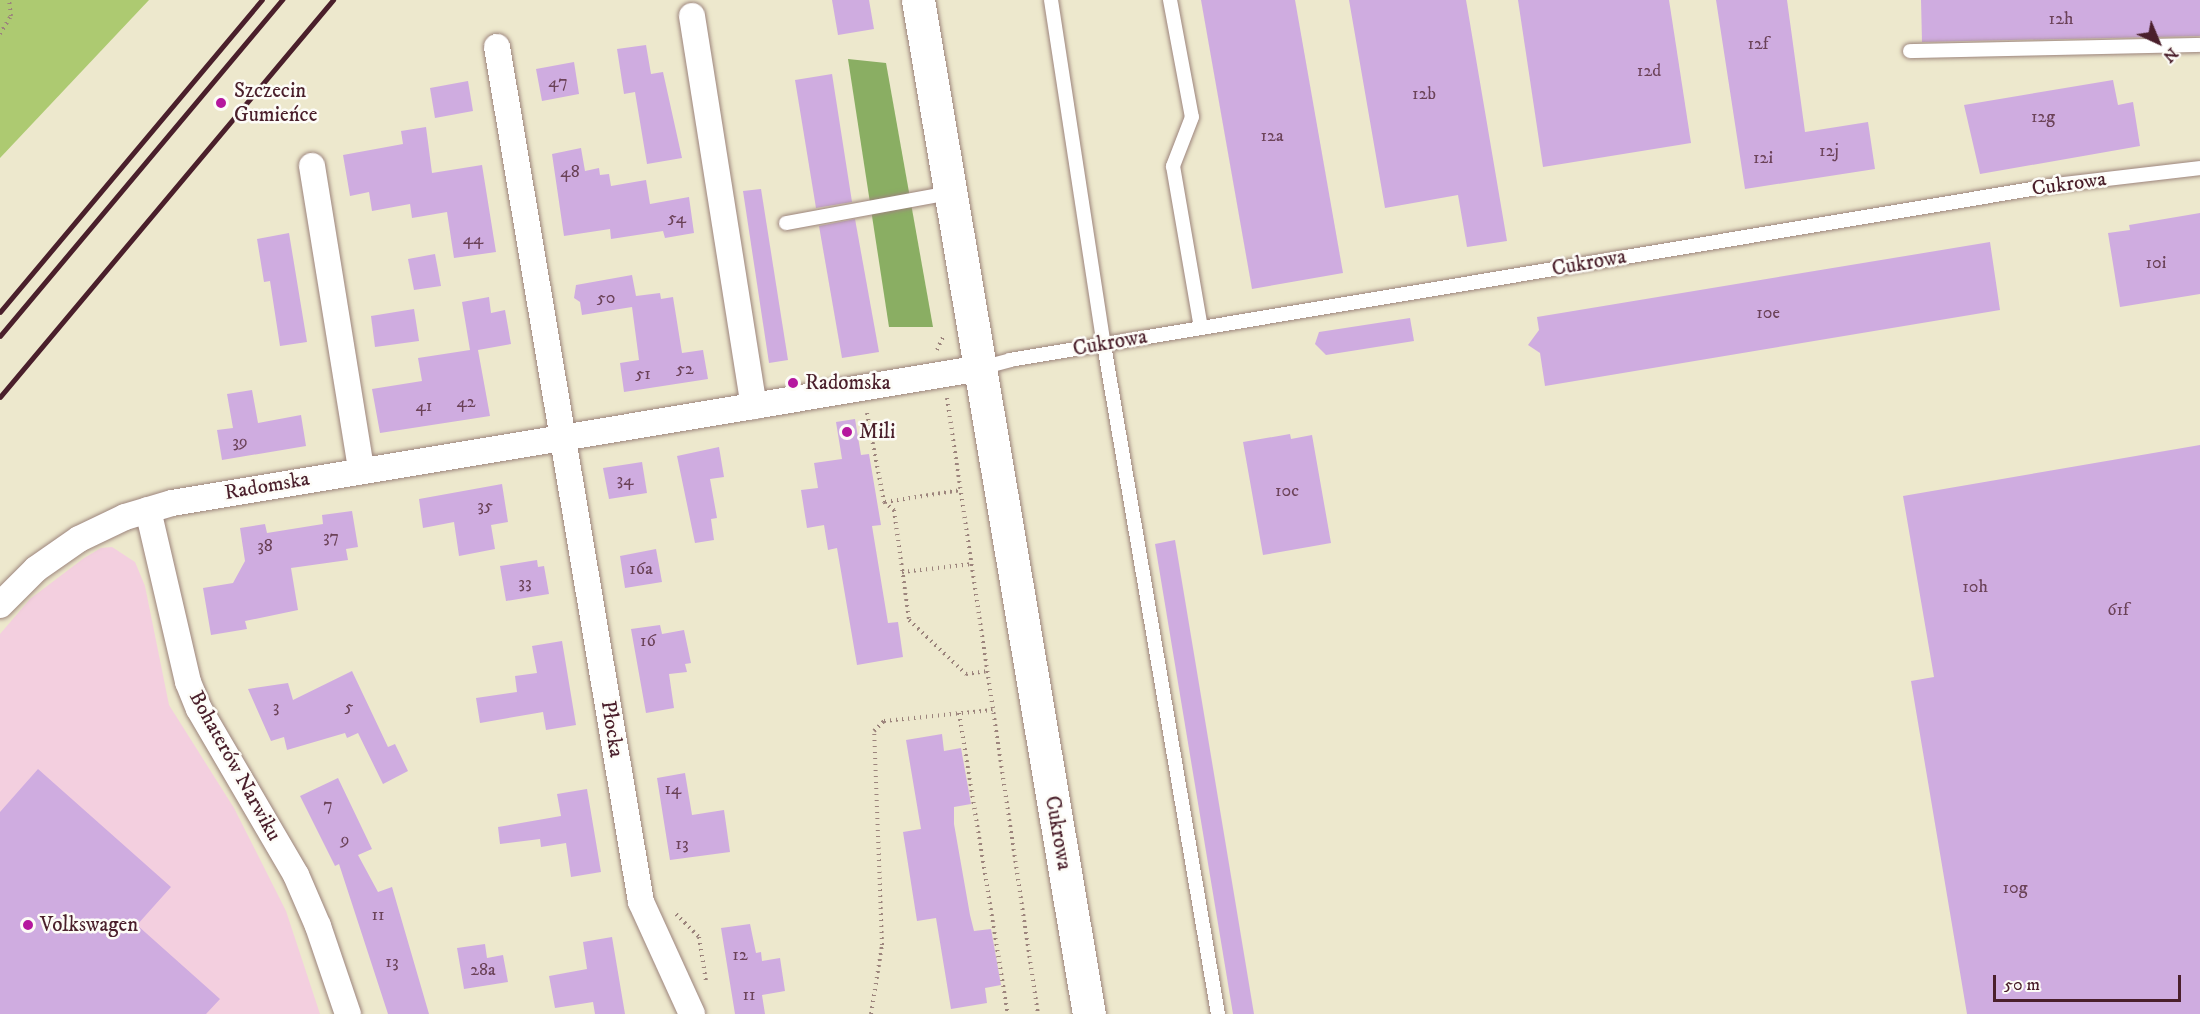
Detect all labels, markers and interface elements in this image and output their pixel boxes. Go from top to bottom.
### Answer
house number: 12h [2049,8,2073,30]
north arrow [2128,12,2188,72]
house number: 12f [1747,33,1769,55]
text: N [2159,43,2182,67]
house number: 12d [1637,60,1661,82]
house number: 47 [548,71,568,93]
place label: Szczecin Gumieńce [234,78,317,128]
house number: 12b [1412,83,1436,105]
marker: Szczecin Gumieńce [212,94,230,112]
house number: 12g [2031,106,2055,128]
house number: 12a [1260,125,1284,147]
house number: 12j [1819,140,1839,162]
house number: 12i [1753,147,1773,169]
house number: 48 [560,161,580,183]
street label: Cukrowa [2030,166,2108,202]
house number: 54 [668,207,686,229]
house number: 44 [463,228,483,250]
street label: Cukrowa [1550,244,1628,282]
house number: 10i [2146,252,2166,274]
house number: 50 [597,287,615,309]
house number: 10e [1756,302,1780,324]
street label: Cukrowa [1071,324,1149,362]
house number: 52 [676,358,694,380]
house number: 51 [635,363,651,385]
place label: Radomska [805,370,891,396]
marker: Radomska [786,376,800,390]
house number: 42 [456,391,476,413]
house number: 41 [416,395,432,417]
place label: Mili [859,419,895,445]
marker: Mili [840,425,854,439]
house number: 39 [232,431,248,453]
street label: Radomska [223,466,311,506]
house number: 34 [616,469,634,491]
house number: 10c [1275,480,1299,502]
house number: 35 [477,495,493,517]
house number: 37 [323,526,339,548]
house number: 38 [257,535,273,557]
house number: 16a [629,558,653,580]
house number: 33 [518,572,532,594]
house number: 10h [1962,576,1988,598]
house number: 61f [2107,599,2129,621]
house number: 16 [640,630,656,652]
street label: Bohaterów Narwiku [183,687,287,845]
house number: 3 [273,696,279,718]
house number: 5 [345,696,353,718]
street label: Płocka [595,699,629,759]
house number: 14 [665,778,681,800]
house number: 7 [323,794,333,816]
street label: Cukrowa [1039,794,1077,872]
house number: 9 [341,829,349,851]
house number: 13 [675,833,689,855]
house number: 10g [2003,877,2027,899]
house number: 11 [371,904,385,926]
place label: Volkswagen [40,912,138,938]
marker: Volkswagen [21,918,35,932]
house number: 12 [732,944,748,966]
house number: 13 [385,951,399,973]
house number: 28a [470,959,496,981]
scale bar [1996,963,2184,1001]
text: 50 m [2004,974,2040,996]
house number: 11 [742,984,756,1006]

